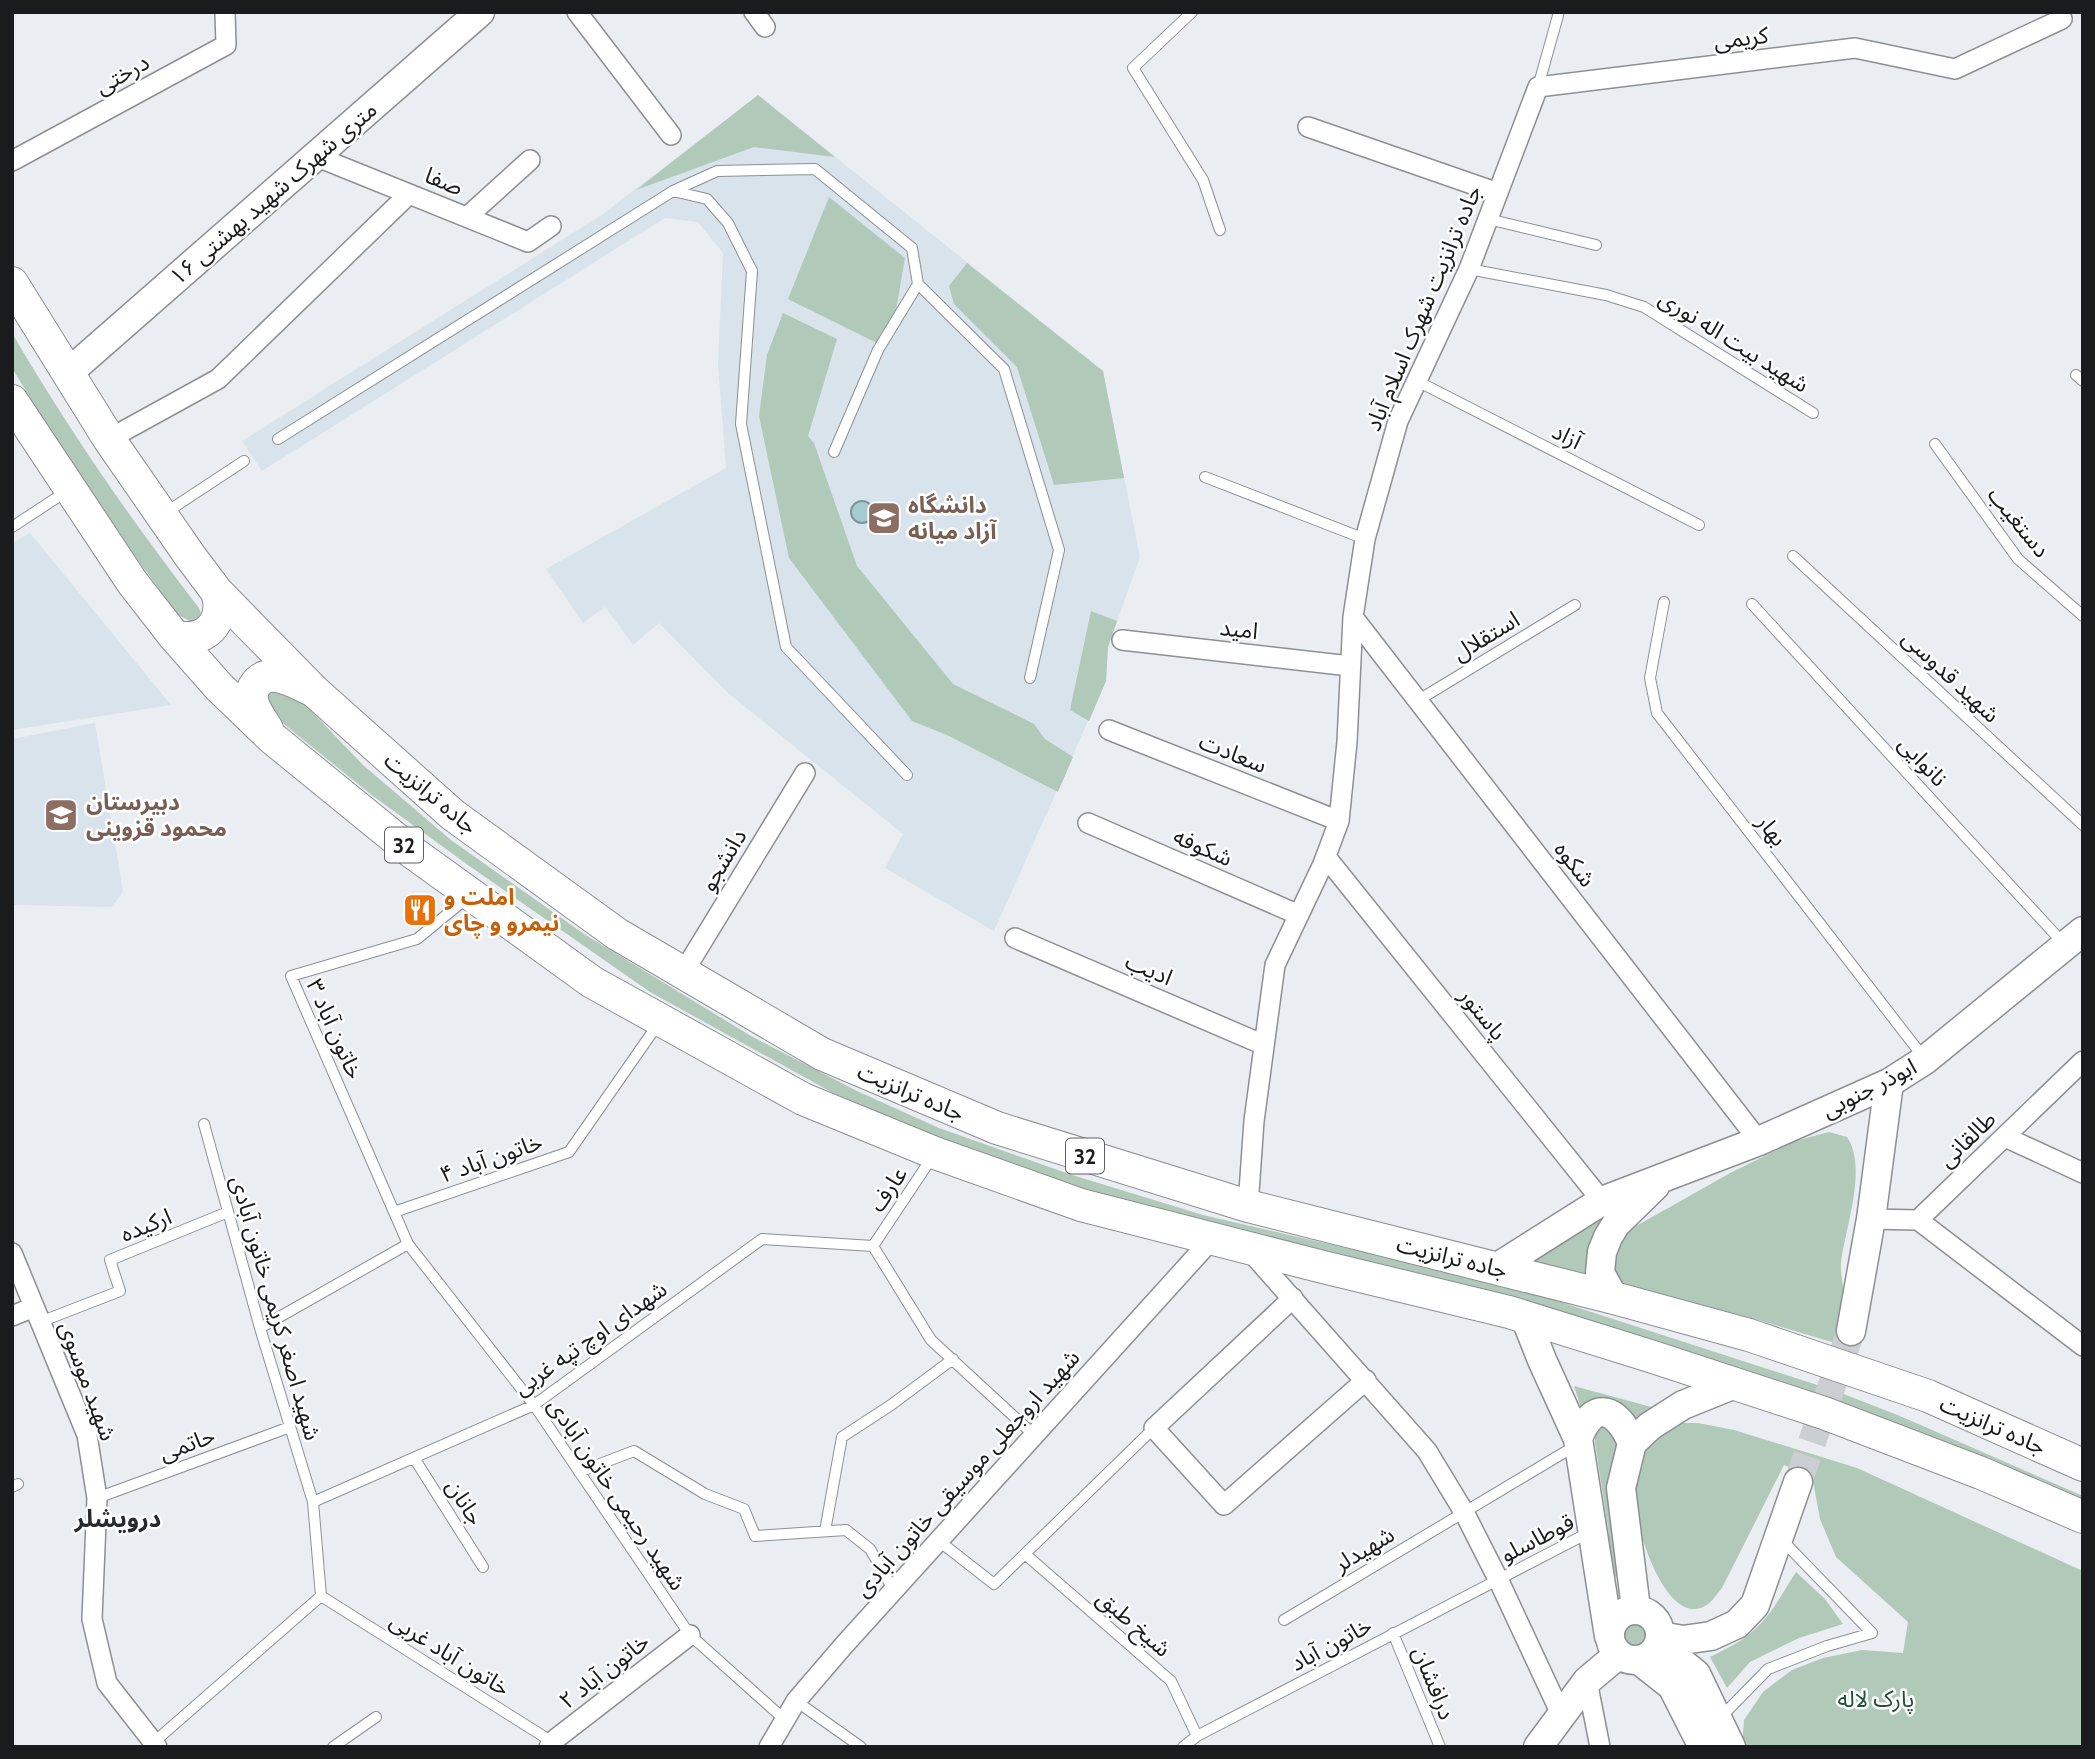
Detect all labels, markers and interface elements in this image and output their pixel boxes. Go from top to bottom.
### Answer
street label: کریمی [1712,21,1771,55]
street label: درختی [90,48,154,100]
street label: ۱۶ متری شهرک شهيد بهشتی [164,95,382,291]
street label: صفا [421,161,467,201]
street label: جاده ترانزیت شهرک اسلام آباد [1358,181,1491,437]
street label: شهید بیت اله نوری [1654,284,1814,398]
street label: آزاد [1547,417,1588,456]
street label: دستغیب [1982,481,2056,563]
place label: دانشگاه آزاد میانه [908,491,997,545]
school or university icon: دانشگاه آزاد میانه [865,499,903,537]
street label: استقلال [1447,605,1525,667]
street label: امید [1218,613,1260,645]
street label: شهید قدوسی [1896,624,2006,728]
street label: سعادت [1195,727,1271,779]
street label: نانوایی [1893,730,1953,792]
street label: جاده ترانزیت [379,746,483,840]
place label: دبیرستان محمود قزوینی [86,788,227,842]
school or university icon: دبیرستان محمود قزوینی [42,796,80,834]
street label: بهار [1750,808,1793,852]
street label: شکوفه [1169,822,1237,872]
street label: دانشجو [694,824,752,896]
road number: 32 [385,828,423,862]
street label: شکوه [1549,836,1601,892]
place label: املت و نیمرو و چای [444,883,559,939]
restaurant icon: املت و نیمرو و چای [401,891,439,929]
street label: ادیب [1121,947,1177,991]
street label: خاتون آباد ۳ [301,975,369,1083]
street label: پاستور [1452,981,1513,1047]
street label: ابوذر جنوبی [1817,1052,1921,1124]
street label: جاده ترانزیت [853,1057,969,1127]
street label: طالقانی [1932,1105,2002,1173]
street label: خاتون آباد ۴ [436,1127,546,1189]
road number: 32 [1066,1138,1104,1174]
street label: عارف [863,1161,913,1217]
street label: شهید اصغر کریمی خاتون آبادی [225,1172,327,1444]
street label: ارکیده [116,1202,176,1248]
street label: جاده ترانزیت [1394,1230,1510,1284]
street label: شهدای اوچ تپه غربی [508,1275,674,1404]
street label: شهید موسوی [53,1317,123,1445]
street label: شهید اروجعلی موسیقی خاتون آبادی [849,1344,1085,1602]
street label: جاده ترانزیت [1936,1389,2050,1461]
street label: شهید رحیمی خاتون آبادی [542,1392,692,1596]
street label: حاتمی [155,1421,219,1467]
street label: جانان [440,1474,490,1530]
district label: درویشلر [74,1504,161,1533]
street label: قوطاسلو [1495,1508,1579,1568]
street label: شهیدلر [1328,1520,1399,1578]
street label: شیخ طبق [1089,1583,1177,1665]
street label: خاتون آباد غربی [385,1606,515,1702]
street label: خاتون آباد [1286,1611,1376,1677]
street label: خاتون آباد ۲ [553,1627,655,1715]
street label: درافشان [1407,1642,1461,1724]
park label: پارک لاله [1838,1685,1914,1714]

